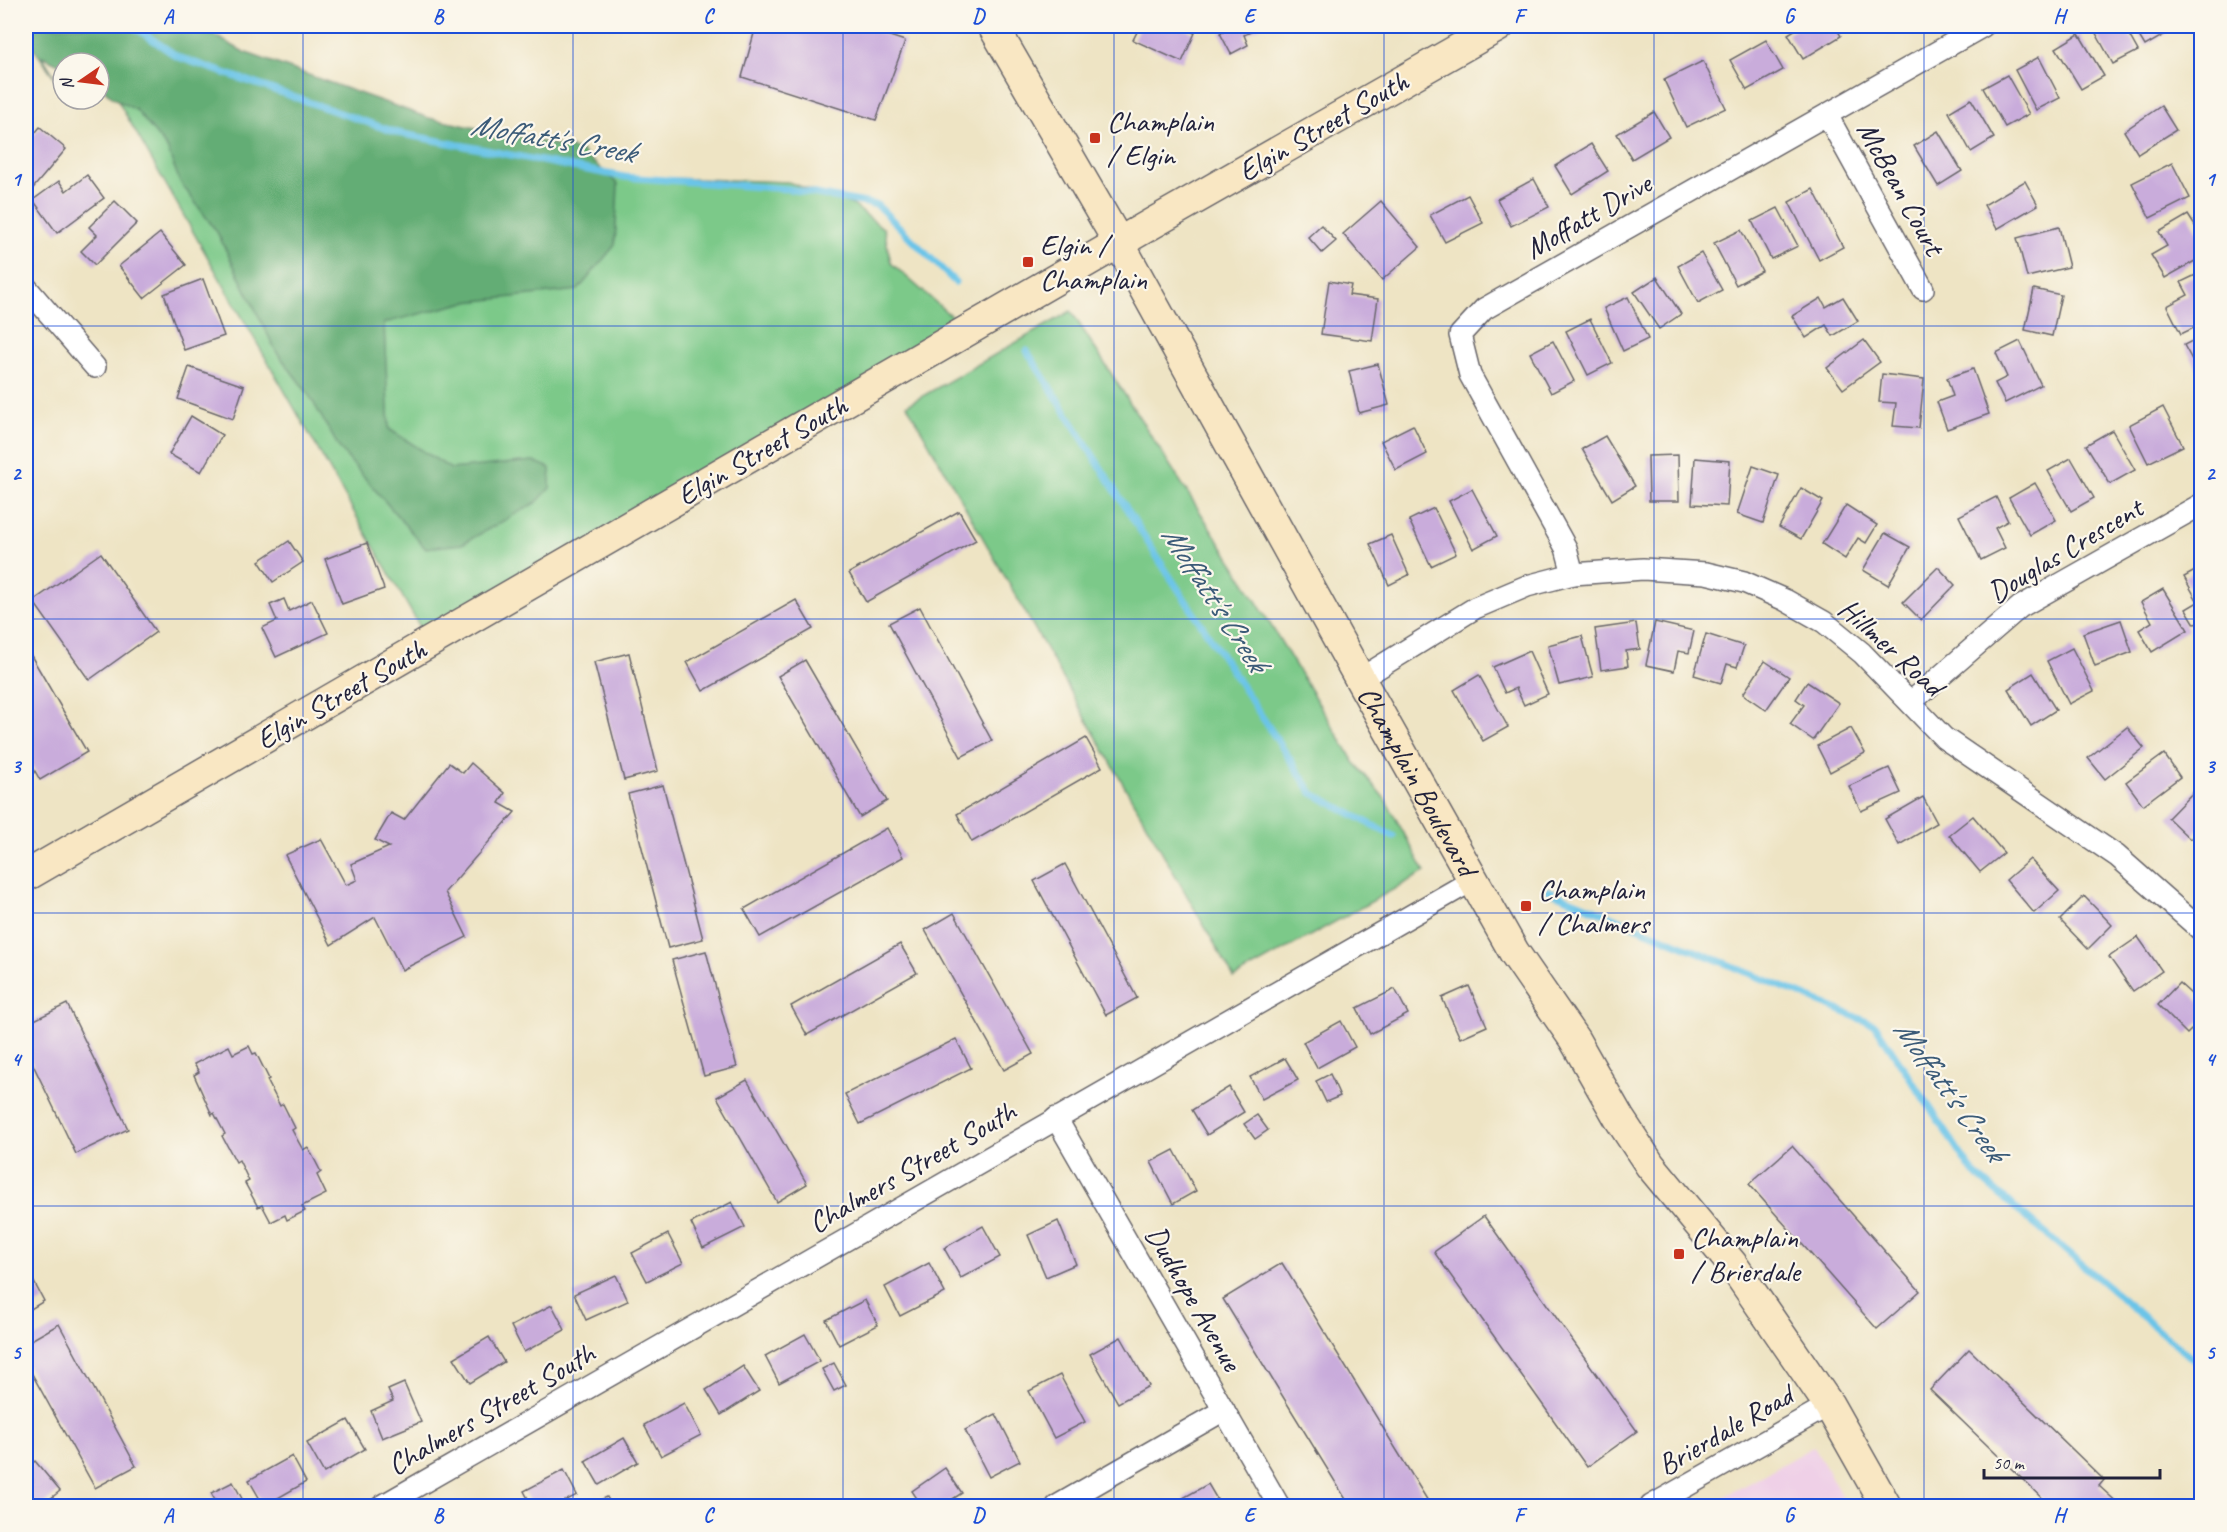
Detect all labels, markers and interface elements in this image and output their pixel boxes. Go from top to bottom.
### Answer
text: A [163,4,175,29]
text: B [433,4,445,29]
text: C [703,4,715,29]
text: D [972,4,986,29]
text: E [1244,4,1258,29]
text: F [1514,4,1528,29]
text: G [1784,4,1797,29]
text: H [2053,4,2068,29]
north arrow [51,51,111,111]
street label: Elgin Street South [1231,61,1416,190]
text: N [56,74,78,92]
place label: Champlain / Elgin [1107,102,1215,174]
water label: Moffatt's Creek [468,103,644,174]
street label: McBean Court [1849,114,1955,264]
marker: Champlain / Elgin [1088,131,1102,145]
street label: Moffatt Drive [1518,163,1660,267]
text: 1 [12,167,23,192]
text: 1 [2206,167,2217,192]
place label: Elgin / Champlain [1040,226,1148,298]
marker: Elgin / Champlain [1021,255,1035,269]
street label: Elgin Street South [670,385,855,514]
text: 2 [12,461,23,486]
text: 2 [2206,461,2217,486]
street label: Douglas Crescent [1981,487,2152,611]
water label: Moffatt's Creek [1153,517,1281,684]
street label: Hillmer Road [1830,590,1955,707]
street label: Elgin Street South [249,629,434,758]
street label: Champlain Boulevard [1349,679,1488,886]
text: 3 [12,754,23,779]
text: 3 [2206,754,2217,779]
place label: Champlain / Chalmers [1538,870,1652,942]
marker: Champlain / Chalmers [1519,899,1533,913]
water label: Moffatt's Creek [1885,1011,2019,1174]
text: 4 [12,1047,24,1072]
text: 4 [2206,1047,2218,1072]
street label: Chalmers Street South [802,1091,1024,1242]
street label: Dudhope Avenue [1137,1218,1252,1379]
place label: Champlain / Brierdale [1691,1218,1802,1290]
marker: Champlain / Brierdale [1672,1247,1686,1261]
street label: Chalmers Street South [381,1333,603,1484]
text: 5 [12,1340,23,1365]
text: 5 [2206,1340,2217,1365]
street label: Brierdale Road [1651,1374,1803,1484]
scale bar [1984,1442,2160,1480]
text: 50 m [1993,1452,2026,1474]
text: A [163,1503,175,1528]
text: B [433,1503,445,1528]
text: C [703,1503,715,1528]
text: D [972,1503,986,1528]
text: E [1244,1503,1258,1528]
text: F [1514,1503,1528,1528]
text: G [1784,1503,1797,1528]
text: H [2053,1503,2068,1528]

